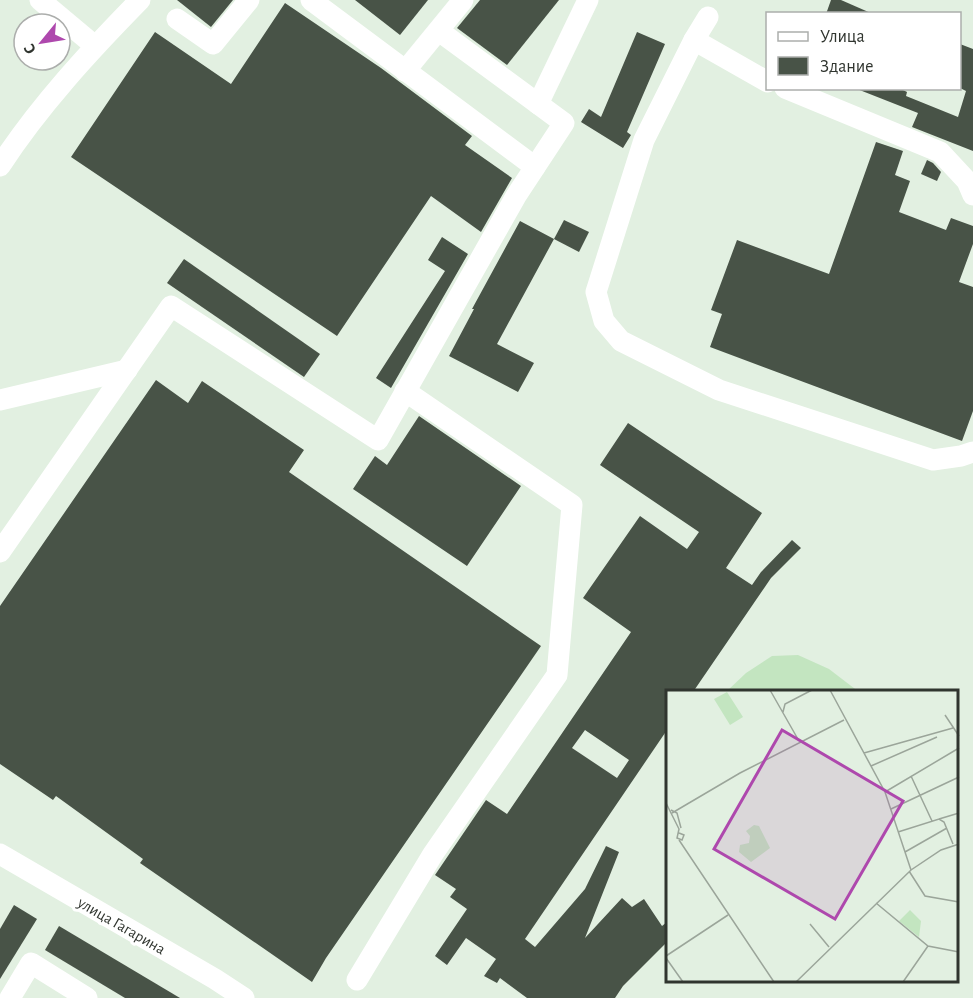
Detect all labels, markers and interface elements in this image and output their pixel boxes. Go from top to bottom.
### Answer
north arrow [12,12,72,72]
legend [766,12,961,90]
text: Улица [820,28,865,46]
text: С [21,41,39,57]
text: Здание [820,58,874,76]
inset map [666,690,958,983]
street label: улица Гагарина [74,894,168,958]

